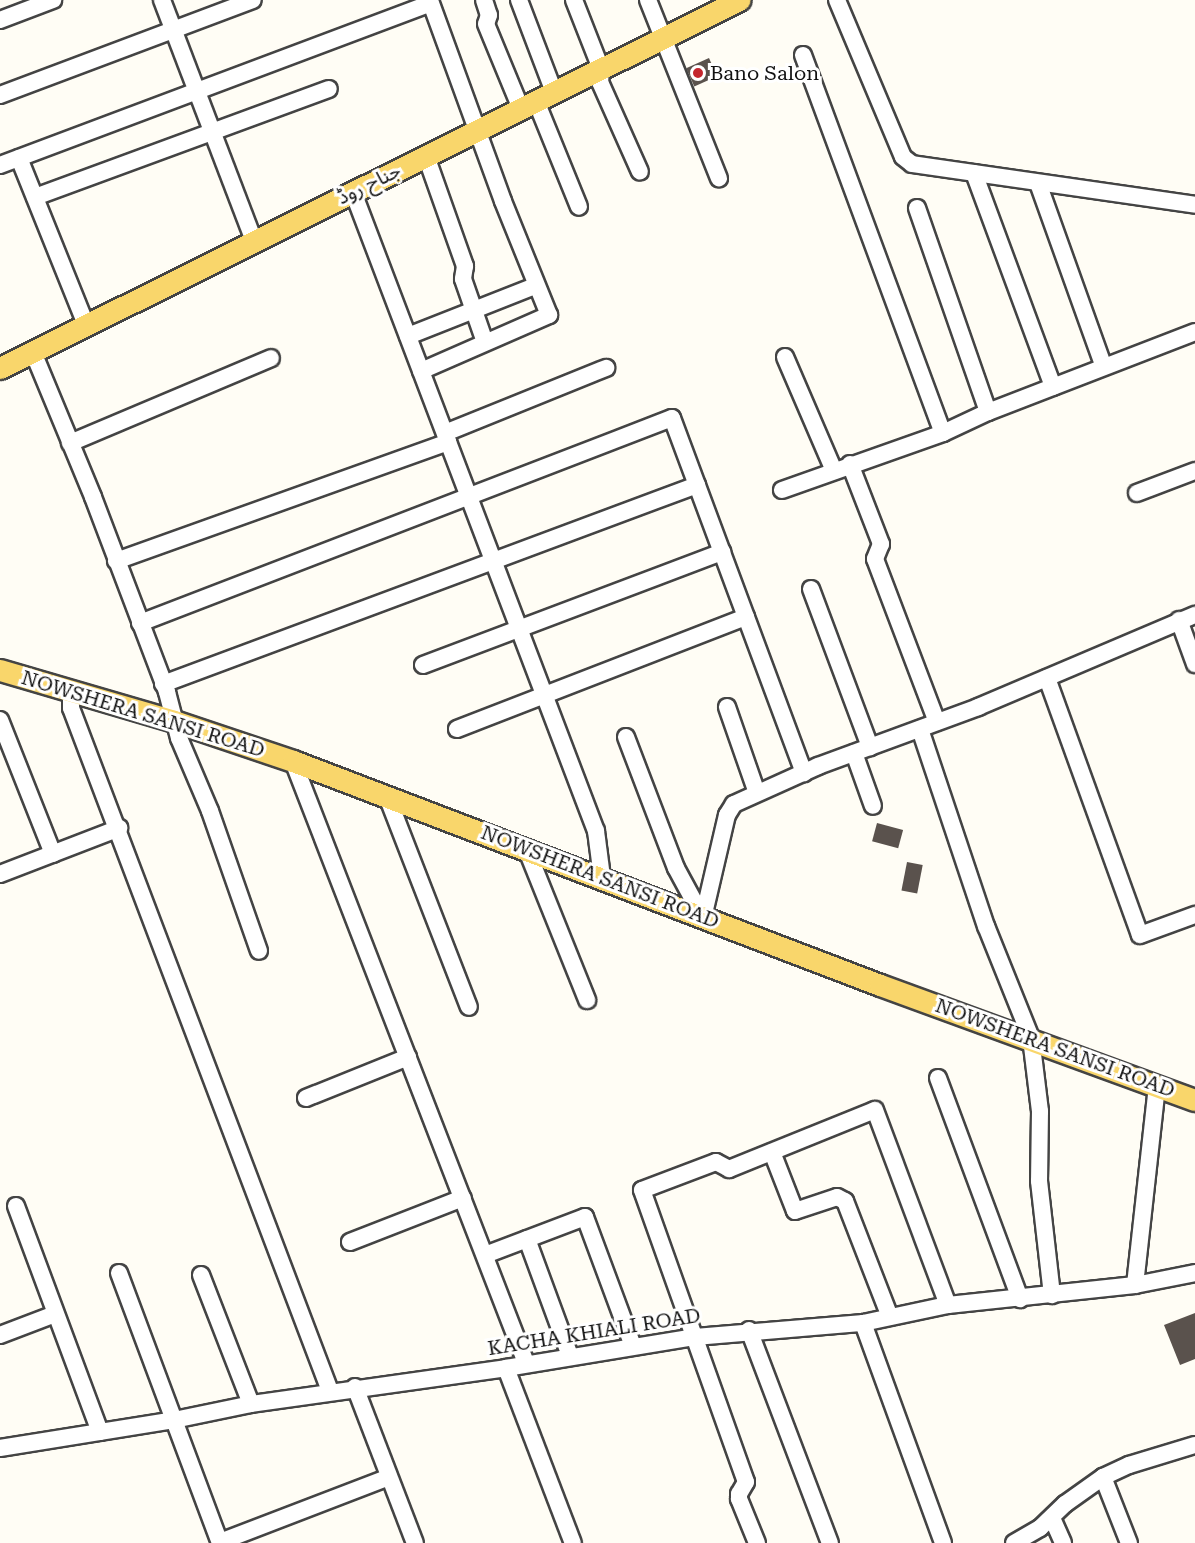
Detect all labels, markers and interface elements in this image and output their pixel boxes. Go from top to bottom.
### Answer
place label: Bano Salon [710,61,819,85]
marker: Bano Salon [691,66,705,80]
street label: جناح روڈ [333,158,405,210]
street label: NOWSHERA SANSI ROAD [19,666,267,762]
street label: NOWSHERA SANSI ROAD [478,820,722,934]
street label: NOWSHERA SANSI ROAD [932,993,1178,1103]
street label: KACHA KHIALI ROAD [486,1303,702,1361]

